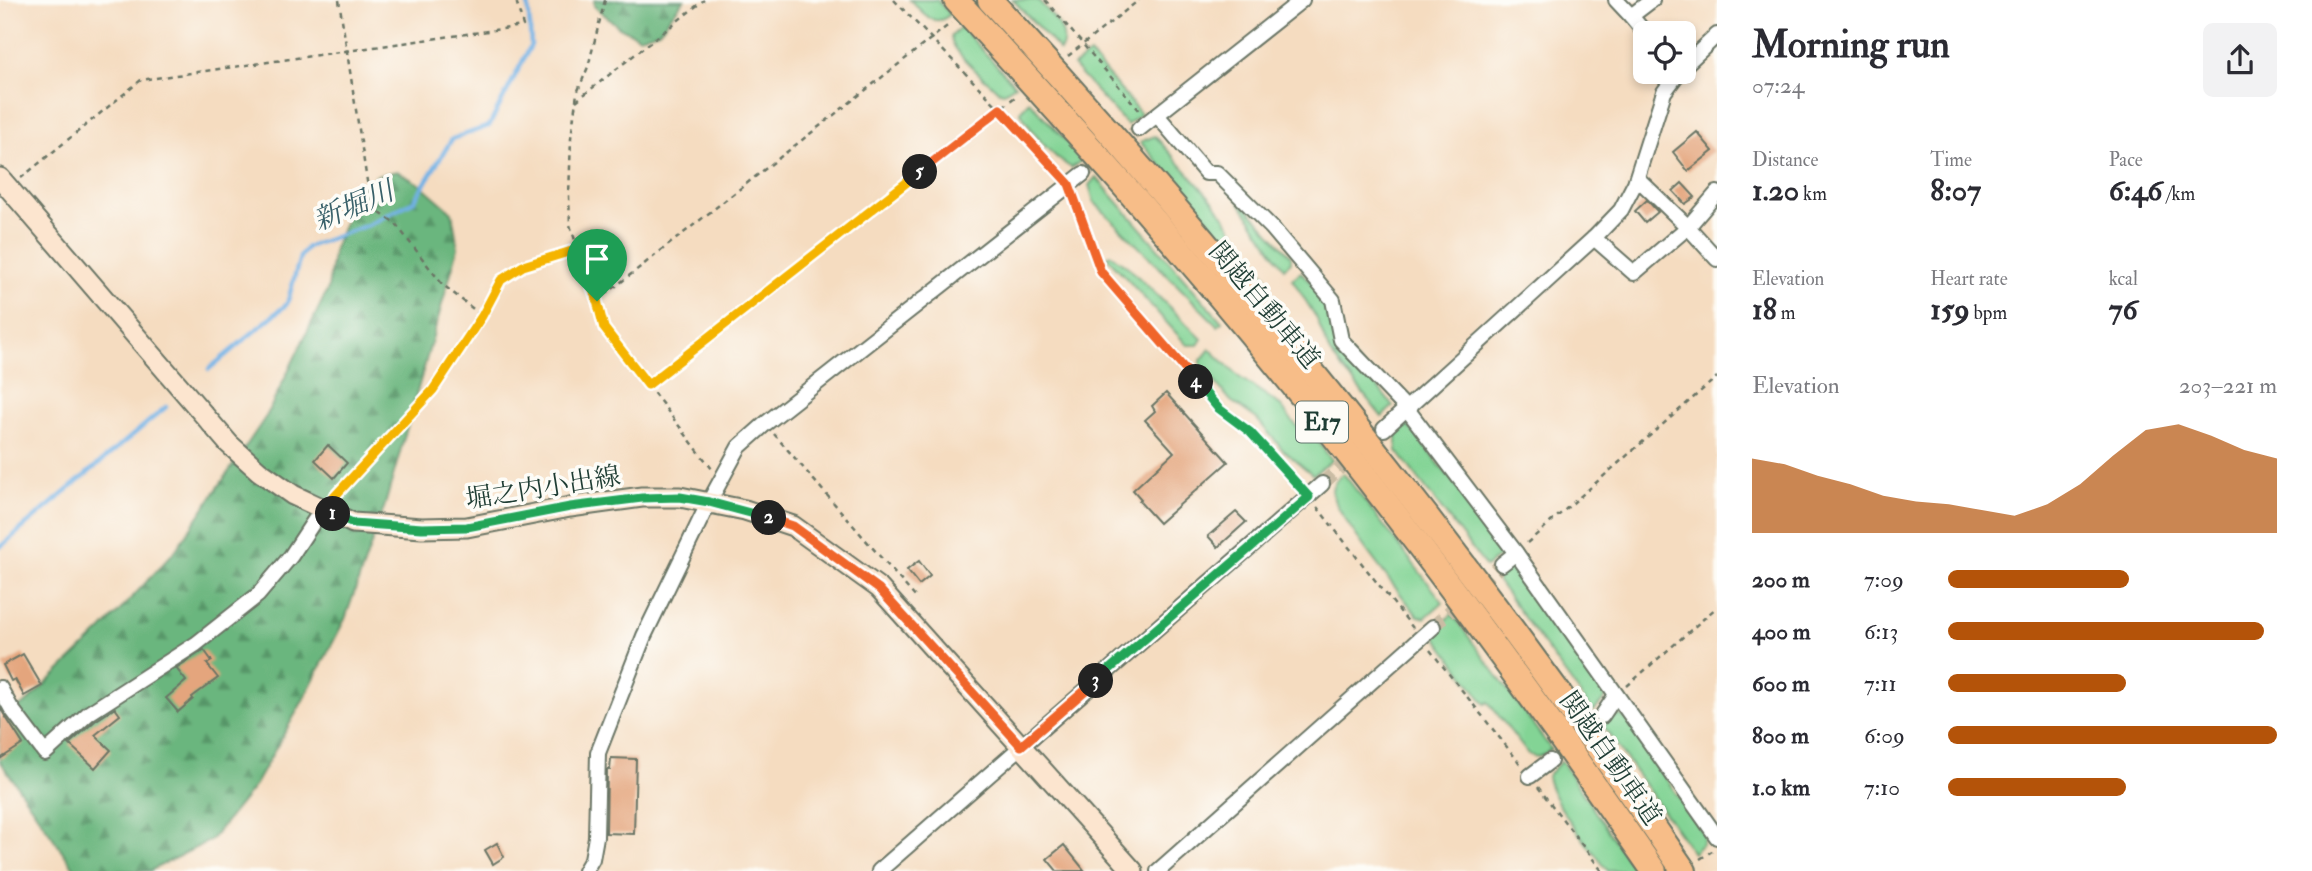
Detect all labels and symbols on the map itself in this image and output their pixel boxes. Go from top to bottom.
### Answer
pin: 5 [902,154,937,190]
water label: 新堀川 [308,173,402,239]
pin [567,229,627,301]
street label: 関越自動車道 [1202,236,1327,376]
pin: 4 [1178,364,1214,400]
road number: E17 [1296,402,1348,442]
street label: 堀之内小出線 [464,460,623,516]
pin: 1 [316,496,350,532]
pin: 2 [752,500,786,536]
pin: 3 [1078,664,1114,698]
street label: 関越自動車道 [1552,685,1668,832]

